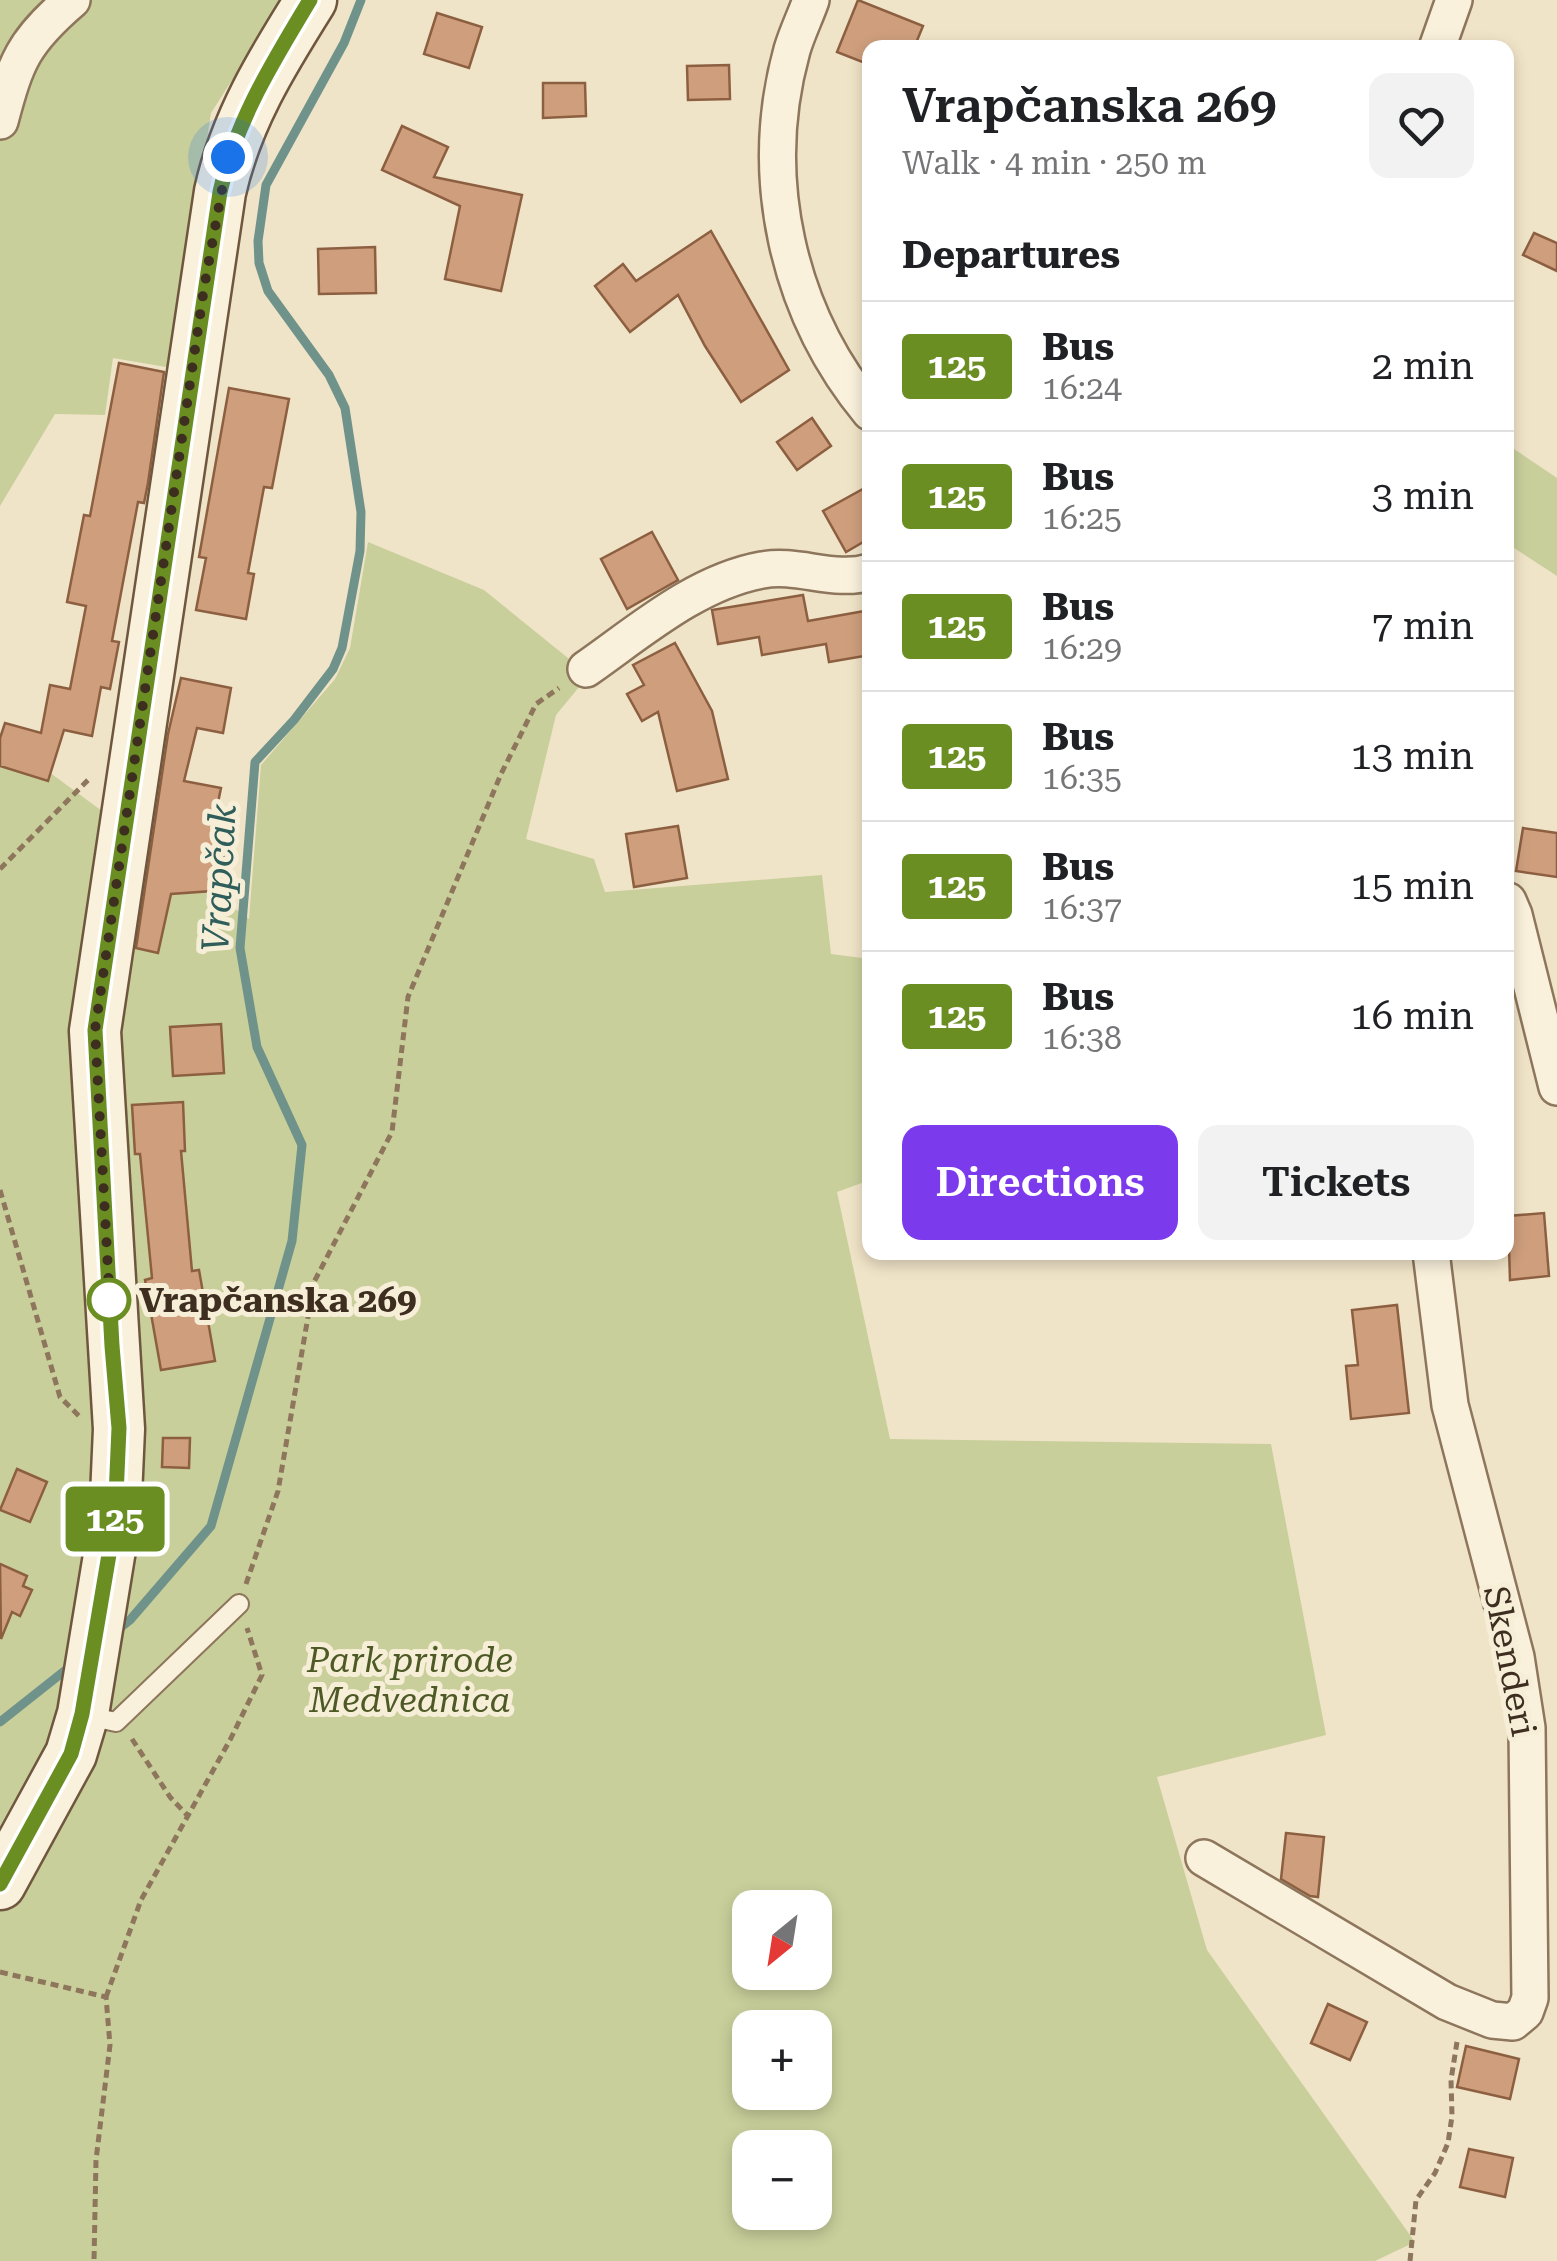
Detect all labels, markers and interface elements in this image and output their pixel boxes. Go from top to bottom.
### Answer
button: heart [1369,73,1474,178]
text: Vrapčanska 269 [902,78,1277,134]
your location [203,132,253,182]
text: Walk · 4 min · 250 m [902,144,1206,182]
text: Departures [902,233,1120,277]
text: Bus [1042,325,1114,369]
text: 2 min [1372,344,1474,388]
text: 125 [928,346,986,387]
text: 16:24 [1042,369,1122,407]
text: Bus [1042,455,1114,499]
text: 3 min [1372,474,1474,518]
text: 125 [928,476,986,517]
text: 16:25 [1042,499,1122,537]
text: Bus [1042,585,1114,629]
text: 7 min [1372,604,1474,648]
text: 125 [928,606,986,647]
text: 16:29 [1042,629,1122,667]
text: Bus [1042,715,1114,759]
text: 13 min [1351,734,1474,778]
text: 125 [928,736,986,777]
text: 16:35 [1042,759,1122,797]
water label: Vrapčak [193,802,245,953]
text: Bus [1042,845,1114,889]
text: 15 min [1351,864,1474,908]
text: 125 [928,866,986,907]
text: 16:37 [1042,889,1122,927]
text: Bus [1042,975,1114,1019]
text: 16 min [1351,994,1474,1038]
text: 125 [928,996,986,1037]
text: 16:38 [1042,1019,1122,1057]
button: Directions [902,1125,1178,1240]
button: Tickets [1198,1125,1474,1240]
marker: Vrapčanska 269 [88,1279,130,1321]
place label: Vrapčanska 269 [139,1280,417,1321]
line badge: 125 [58,1486,172,1552]
text: 125 [86,1499,144,1540]
street label: Skenderi [1475,1583,1544,1740]
park label: Park prirode Medvednica [306,1640,513,1721]
north arrow [732,1890,832,1990]
map controls [732,1890,832,2230]
button: + [732,2010,832,2110]
button: − [732,2130,832,2230]

